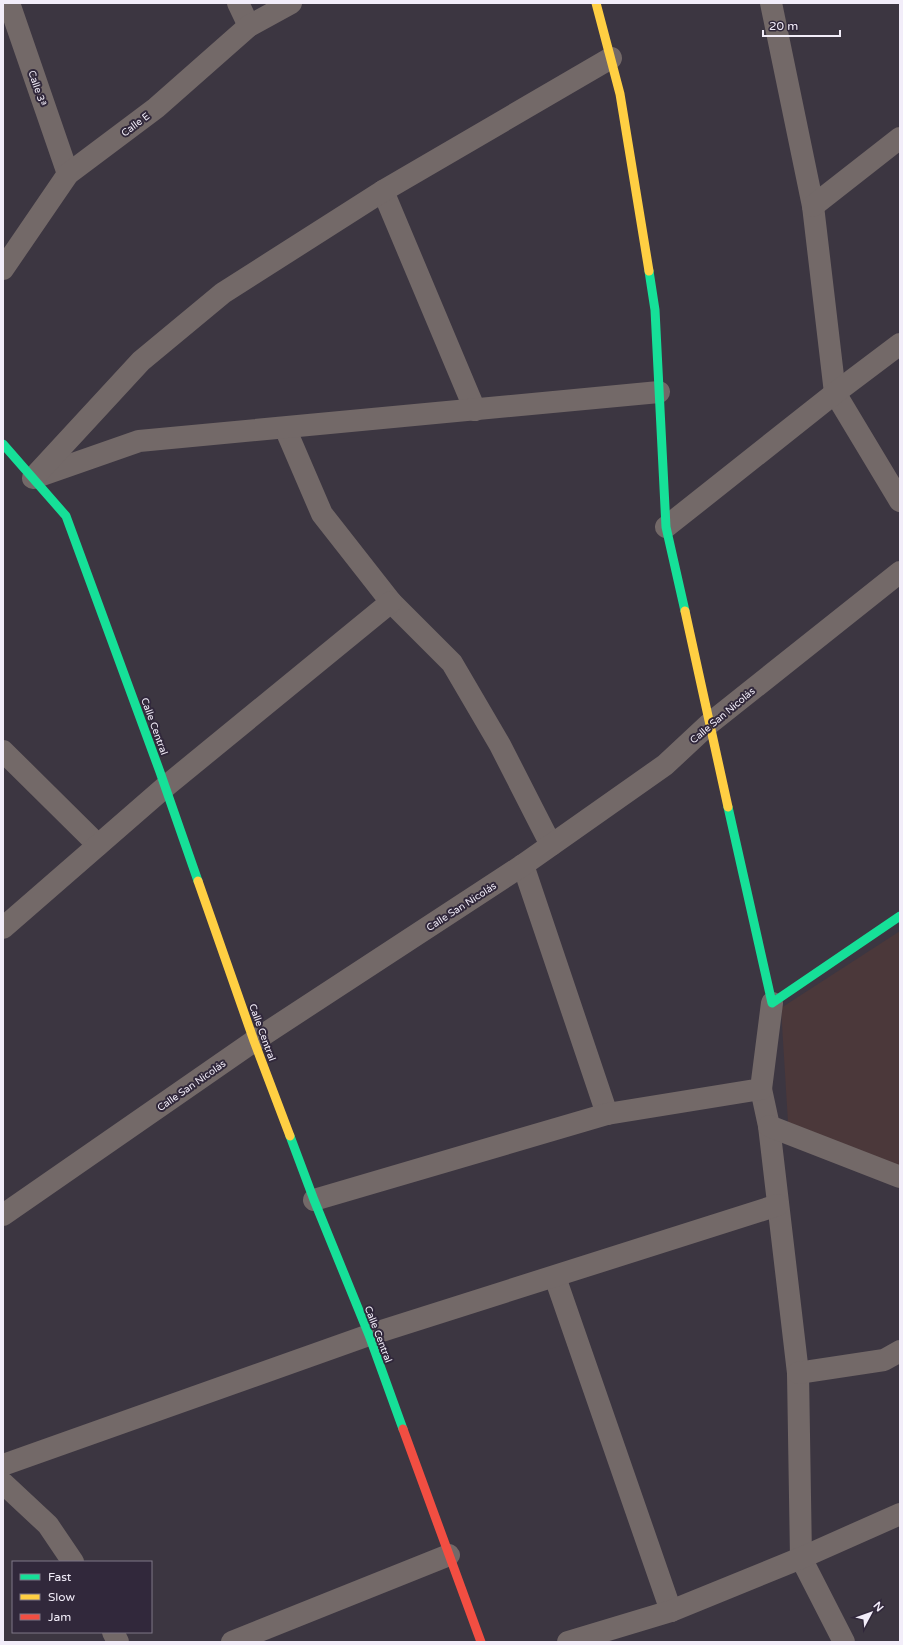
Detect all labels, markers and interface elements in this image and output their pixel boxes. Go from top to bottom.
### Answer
scale bar [763,12,840,38]
text: 20 m [769,19,798,33]
street label: Calle 3ª [25,69,49,108]
street label: Calle E [119,110,152,139]
street label: Calle San Nicolás [688,685,758,746]
street label: Calle Central [138,696,170,757]
street label: Calle San Nicolás [424,880,499,934]
street label: Calle Central [246,1002,278,1063]
street label: Calle San Nicolás [155,1058,228,1114]
street label: Calle Central [362,1304,394,1365]
legend [12,1561,152,1633]
text: Fast [48,1570,72,1584]
text: Slow [48,1590,75,1604]
north arrow [851,1593,891,1633]
text: N [870,1599,886,1614]
text: Jam [48,1610,71,1624]

